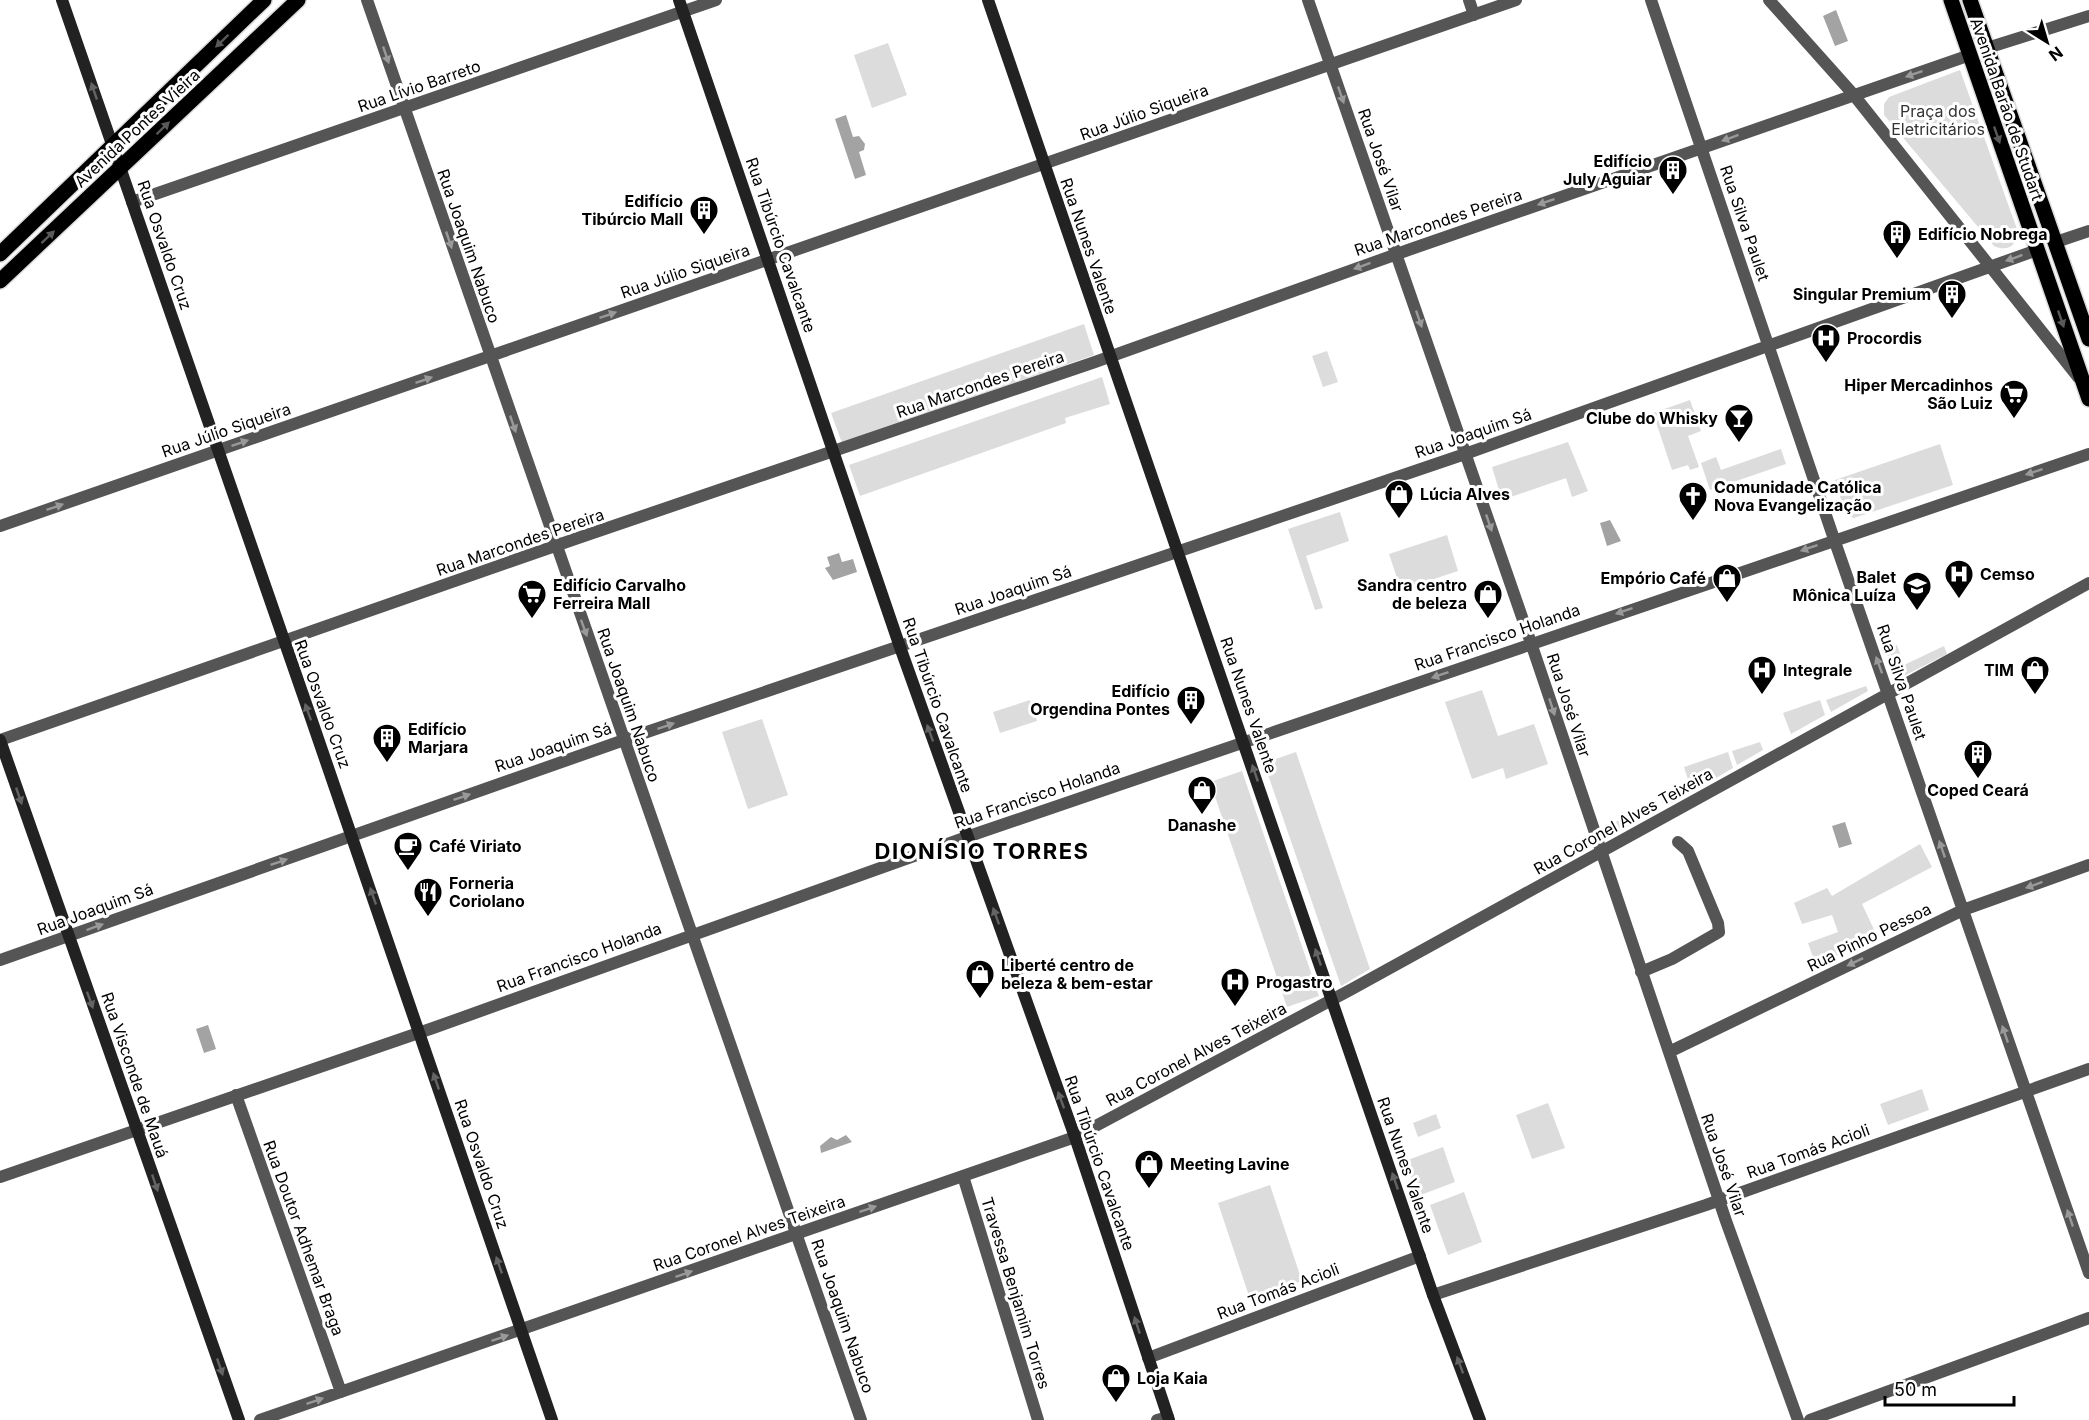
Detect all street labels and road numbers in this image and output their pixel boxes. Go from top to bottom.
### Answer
street label: Avenida Barão de Studart [1966,15,2048,203]
street label: Rua Lívio Barreto [355,56,483,116]
street label: Avenida Pontes Vieira [70,65,204,191]
street label: Rua Júlio Siqueira [1077,79,1211,145]
street label: Rua José Vilar [1354,106,1408,214]
street label: Rua Tibúrcio Cavalcante [742,155,820,335]
street label: Rua Silva Paulet [1716,163,1774,283]
street label: Rua Joaquim Nabuco [433,166,505,326]
street label: Rua Nunes Valente [1056,175,1122,317]
street label: Rua Osvaldo Cruz [133,178,197,312]
street label: Rua Marcondes Pereira [1351,184,1525,260]
street label: Rua Júlio Siqueira [618,240,752,302]
street label: Rua Marcondes Pereira [893,346,1067,422]
street label: Rua Júlio Siqueira [159,399,293,461]
street label: Rua Joaquim Sá [1412,404,1534,462]
street label: Rua Marcondes Pereira [433,504,607,580]
street label: Rua Joaquim Sá [952,561,1074,619]
street label: Rua Francisco Holanda [1412,599,1582,675]
street label: Rua Tibúrcio Cavalcante [899,615,977,795]
street label: Rua Silva Paulet [1873,622,1931,742]
street label: Rua Joaquim Nabuco [593,625,665,785]
street label: Rua Nunes Valente [1216,634,1282,776]
street label: Rua Osvaldo Cruz [290,637,356,771]
street label: Rua José Vilar [1543,651,1595,759]
street label: Rua Joaquim Sá [492,718,614,776]
street label: Rua Francisco Holanda [952,757,1122,833]
street label: Rua Coronel Alves Teixeira [1530,763,1716,879]
street label: Rua Joaquim Sá [34,879,156,939]
street label: Rua Pinho Pessoa [1804,898,1934,976]
street label: Rua Francisco Holanda [494,918,664,996]
street label: Rua Visconde de Mauá [97,990,173,1160]
street label: Rua Coronel Alves Teixeira [1102,998,1290,1110]
street label: Rua Tibúrcio Cavalcante [1061,1073,1139,1253]
street label: Rua Nunes Valente [1373,1094,1439,1236]
street label: Rua Osvaldo Cruz [450,1097,514,1231]
street label: Rua José Vilar [1697,1111,1751,1219]
street label: Rua Tomás Acioli [1744,1119,1872,1183]
street label: Rua Doutor Adhemar Braga [259,1138,349,1338]
street label: Rua Coronel Alves Teixeira [650,1191,848,1275]
street label: Travessa Benjamim Torres [977,1195,1055,1391]
street label: Rua Joaquim Nabuco [807,1236,879,1396]
street label: Rua Tomás Acioli [1214,1259,1342,1323]

